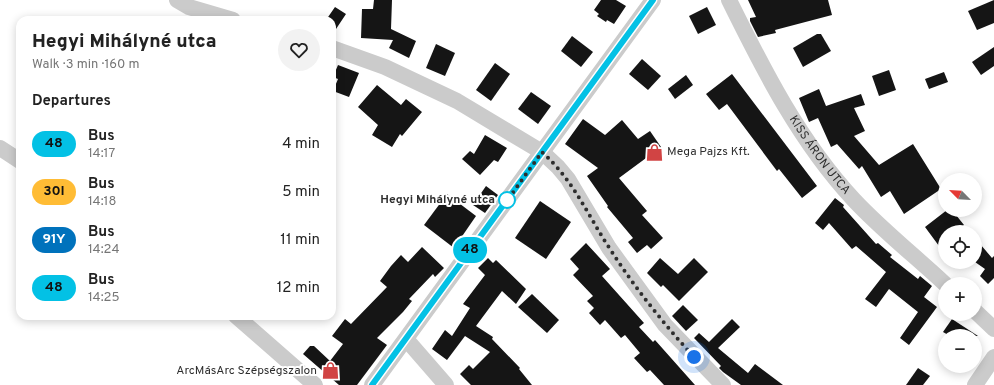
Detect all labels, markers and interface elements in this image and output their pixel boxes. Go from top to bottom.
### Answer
button: heart [278,29,320,71]
text: Hegyi Mihályné utca [32,30,216,54]
text: Walk · 3 min · 160 m [32,57,140,73]
text: Departures [32,92,111,111]
street label: KISS ÁRON UTCA [785,113,854,198]
text: Bus [88,127,115,146]
text: 48 [45,135,63,152]
text: 4 min [282,135,320,154]
shop icon: Mega Pajzs Kft. [644,142,664,162]
place label: Mega Pajzs Kft. [667,144,750,160]
text: 14:17 [88,146,115,162]
north arrow [938,173,982,217]
map controls [938,173,982,373]
text: Bus [88,175,115,194]
text: 30I [43,183,65,200]
text: 5 min [282,183,320,202]
marker: Hegyi Mihályné utca [498,191,516,209]
place label: Hegyi Mihályné utca [380,192,495,208]
text: 14:18 [88,194,116,210]
text: Bus [88,223,115,242]
button: locate [938,225,982,269]
text: 91Y [42,231,66,248]
text: 11 min [280,231,320,250]
line badge: 48 [452,237,488,263]
text: 48 [461,241,479,258]
text: 14:24 [88,242,120,258]
text: Bus [88,271,115,290]
button: + [938,277,982,321]
text: 48 [45,279,63,296]
text: 12 min [277,279,320,298]
text: 14:25 [88,290,120,306]
button: − [938,329,982,373]
your location [684,347,704,367]
shop icon: ArcMásArc Szépségszalon [320,361,340,381]
place label: ArcMásArc Szépségszalon [176,363,317,379]

